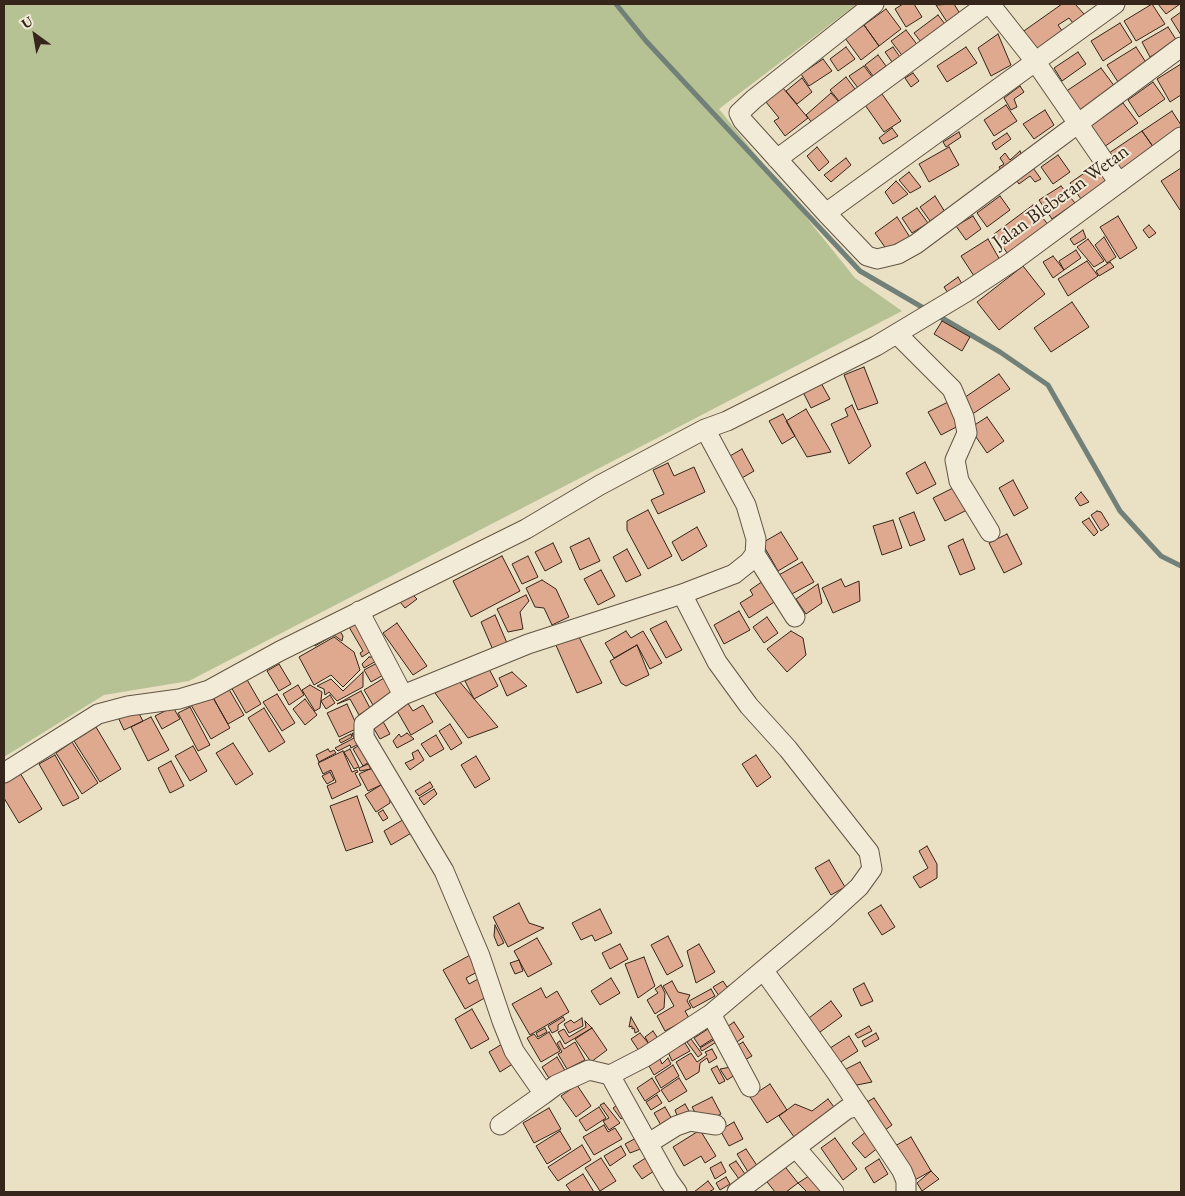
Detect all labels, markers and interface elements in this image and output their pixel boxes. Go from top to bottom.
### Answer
north arrow [10,10,60,60]
text: U [18,12,36,33]
street label: Jalan Bleberan Wetan [988,139,1134,255]

